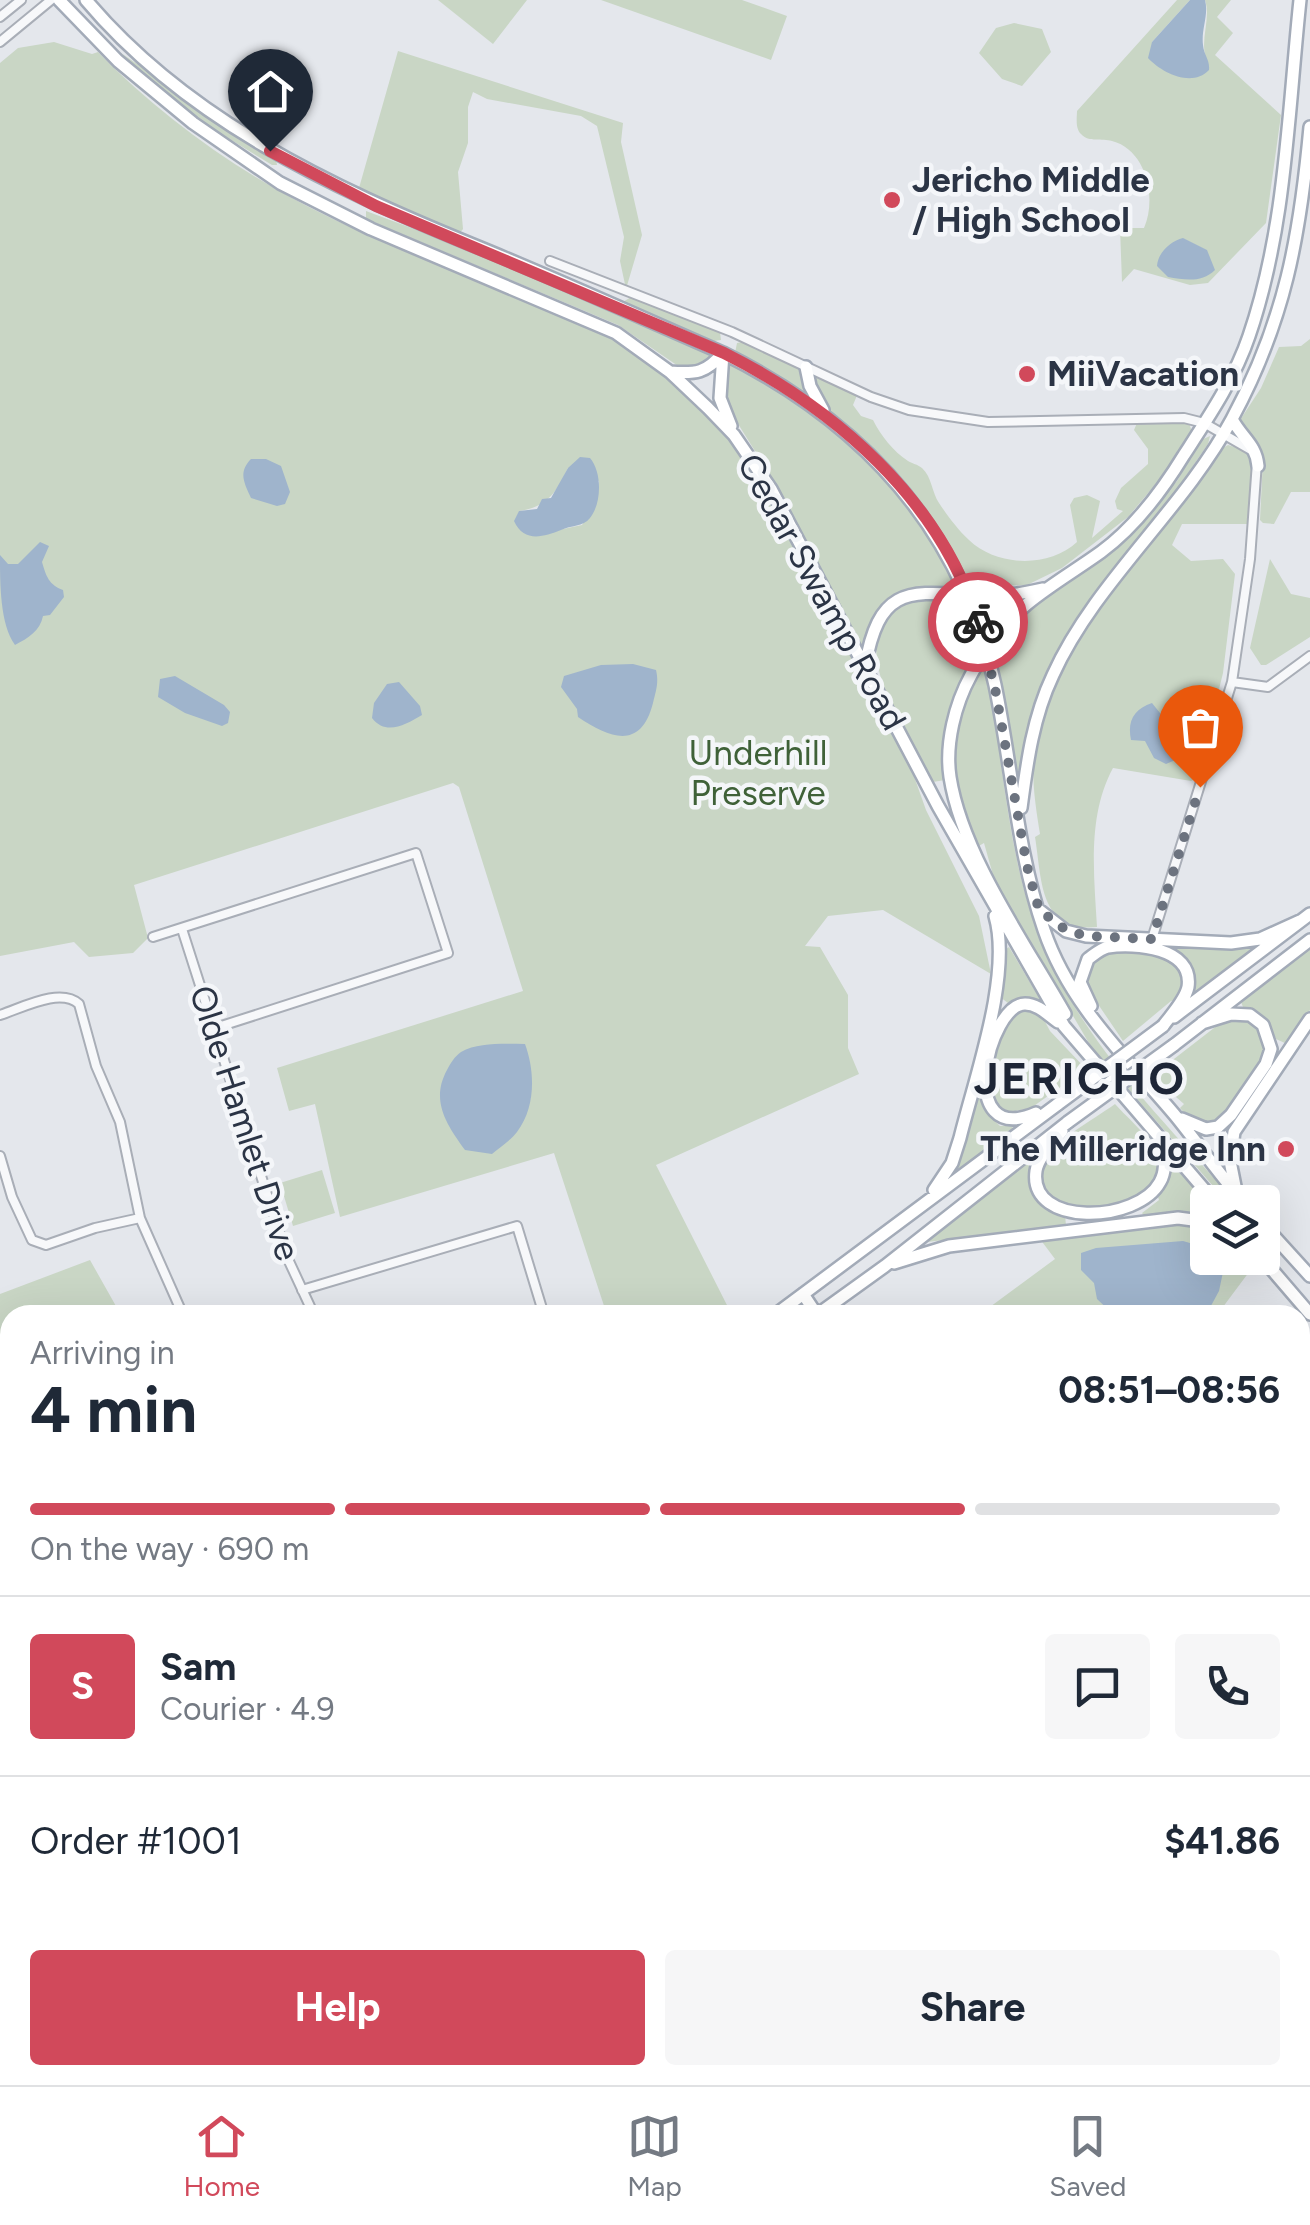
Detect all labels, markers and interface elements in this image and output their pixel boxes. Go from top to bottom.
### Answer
pin [228,49,313,152]
icon: home [243,64,298,119]
place label: Jericho Middle / High School [912,159,1150,241]
marker: Jericho Middle / High School [881,189,903,211]
place label: MiiVacation [1047,353,1239,395]
marker: MiiVacation [1016,363,1038,385]
street label: Cedar Swamp Road [729,447,915,737]
courier [928,572,1028,672]
icon: bike [951,595,1006,650]
pin [1158,685,1243,788]
icon: bag [1173,700,1228,755]
park label: Underhill Preserve [689,732,827,814]
street label: Olde Hamlet Drive [181,980,309,1266]
district label: JERICHO [974,1051,1186,1105]
place label: The Milleridge Inn [980,1128,1266,1170]
marker: The Milleridge Inn [1275,1138,1297,1160]
map controls [1190,1185,1280,1275]
button: layers [1190,1185,1280,1275]
text: Arriving in [30,1334,175,1372]
text: 08:51–08:56 [1058,1367,1280,1413]
text: 4 min [30,1370,197,1448]
text: On the way · 690 m [30,1530,309,1568]
button: chat [1045,1634,1150,1739]
button: phone [1175,1634,1280,1739]
text: Sam [160,1644,236,1690]
text: S [71,1663,94,1709]
text: Courier · 4.9 [160,1690,335,1728]
text: Order #1001 [30,1818,242,1864]
text: $41.86 [1164,1818,1280,1864]
button: Help [30,1950,645,2065]
button: Share [665,1950,1280,2065]
tab: Home [184,2109,260,2203]
tab: Map [627,2109,682,2203]
tab: Saved [1049,2109,1126,2203]

